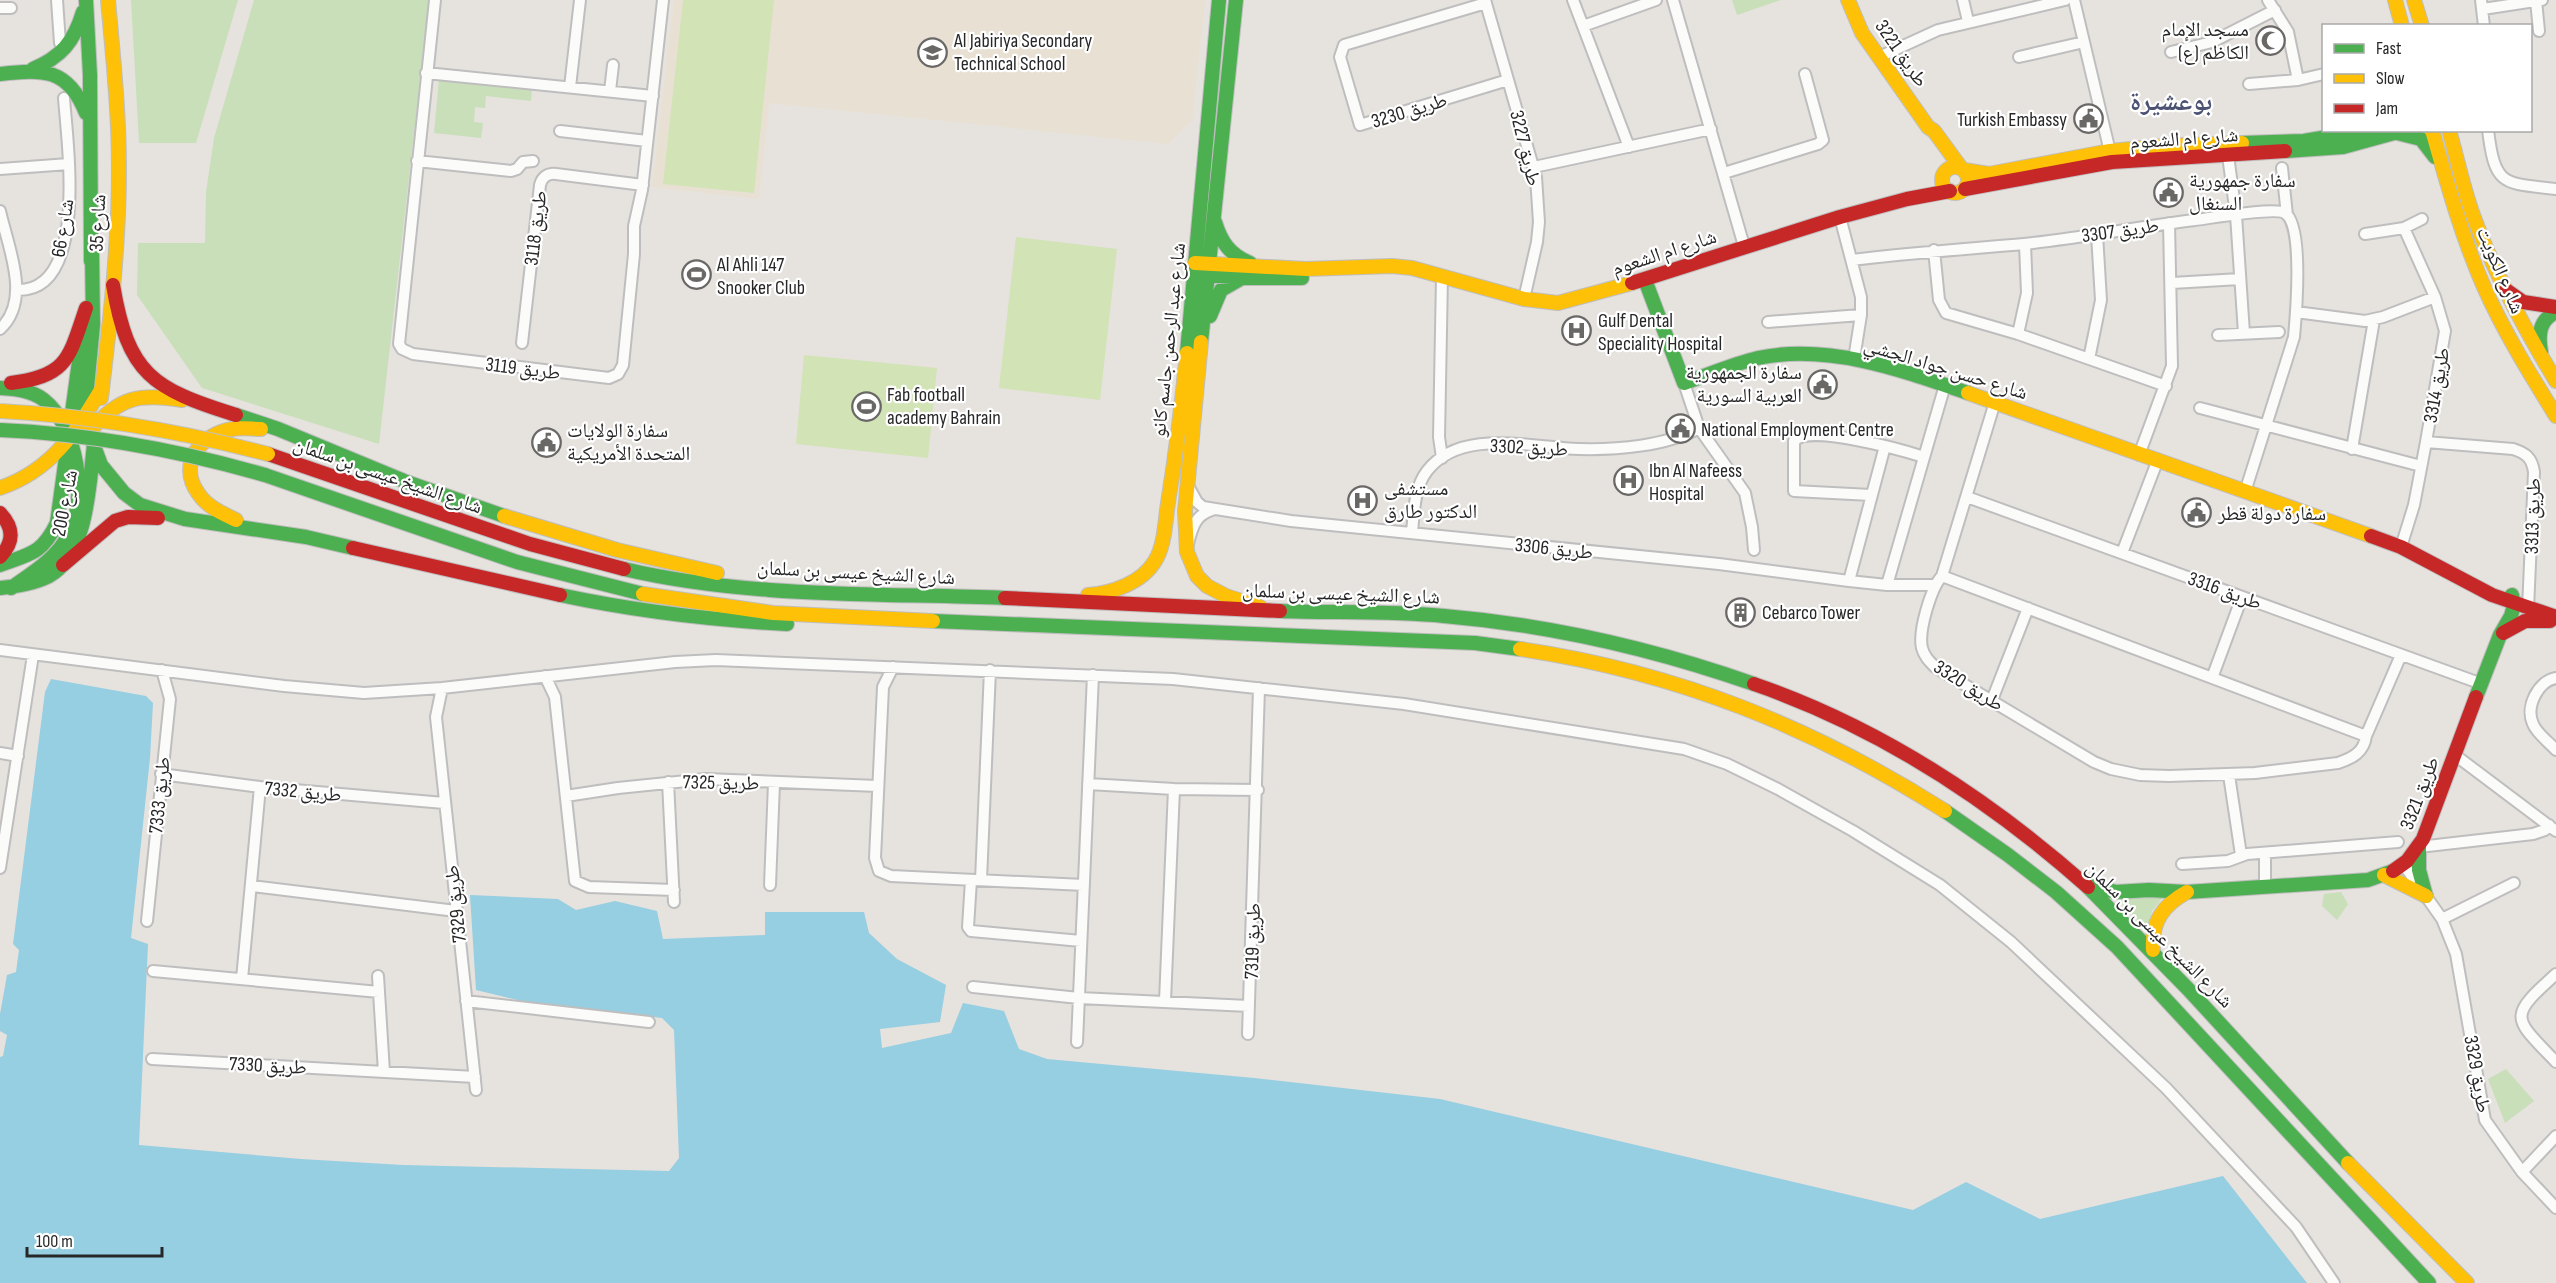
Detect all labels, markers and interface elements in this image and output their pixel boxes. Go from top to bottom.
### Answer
street label: طريق 3221 [1870,16,1933,92]
place label: مسجد الإمام الكاظم (ع) [2162,18,2249,66]
legend [2322,24,2532,132]
mosque icon: مسجد الإمام الكاظم (ع) [2254,25,2286,57]
place label: Al Jabiriya Secondary Technical School [953,29,1093,76]
school or university icon: Al Jabiriya Secondary Technical School [917,36,949,68]
text: Fast [2376,38,2402,59]
text: Slow [2376,68,2405,89]
district label: بوعشيرة [2130,87,2212,118]
street label: طريق 3230 [1368,88,1450,134]
text: Jam [2375,98,2398,119]
public building icon: Turkish Embassy [2072,103,2104,135]
street label: طريق 3227 [1504,108,1546,189]
place label: Turkish Embassy [1957,108,2067,132]
street label: شارع ام الشعوم [2129,123,2239,156]
place label: سفارة جمهورية السنغال [2189,169,2296,216]
public building icon: سفارة جمهورية السنغال [2152,176,2184,208]
street label: طريق 3118 [519,189,552,267]
street label: شارع 35 [85,194,111,252]
street label: شارع 66 [47,197,79,259]
street label: طريق 3307 [2080,214,2160,248]
street label: شارع الكويت [2471,223,2529,317]
street label: شارع ام الشعوم [1609,225,1720,282]
street label: شارع عبد الرحمن جاسم كانو [1147,242,1192,439]
place label: Al Ahli 147 Snooker Club [716,253,805,300]
sports icon: Al Ahli 147 Snooker Club [680,259,712,291]
place label: Gulf Dental Speciality Hospital [1598,309,1722,356]
hospital icon: Gulf Dental Speciality Hospital [1561,315,1593,347]
street label: شارع حسن جواد الجشي [1860,333,2030,408]
street label: طريق 3314 [2419,346,2455,425]
street label: طريق 3119 [484,352,562,385]
place label: سفارة الجمهورية العربية السورية [1686,361,1802,408]
public building icon: سفارة الجمهورية العربية السورية [1807,368,1839,400]
place label: Fab football academy Bahrain [887,383,1001,430]
sports icon: Fab football academy Bahrain [850,390,882,422]
public building icon: National Employment Centre [1664,413,1696,445]
place label: National Employment Centre [1701,418,1894,442]
place label: سفارة الولايات المتحدة الأمريكية [567,419,690,466]
public building icon: سفارة الولايات المتحدة الأمريكية [530,426,562,458]
street label: شارع الشيخ عيسى بن سلمان [290,432,485,520]
street label: طريق 3302 [1489,434,1569,462]
place label: Ibn Al Nafeess Hospital [1649,459,1742,506]
hospital icon: Ibn Al Nafeess Hospital [1612,465,1644,497]
street label: شارع 200 [47,468,83,539]
place label: مستشفى الدكتور طارق [1384,477,1477,524]
street label: طريق 3313 [2520,477,2546,555]
hospital icon: مستشفى الدكتور طارق [1347,484,1379,516]
public building icon: سفارة دولة قطر [2181,497,2213,529]
place label: سفارة دولة قطر [2217,502,2326,526]
street label: طريق 3306 [1514,533,1594,565]
street label: شارع الشيخ عيسى بن سلمان [756,556,956,590]
street label: طريق 3316 [2185,567,2265,615]
street label: شارع الشيخ عيسى بن سلمان [1242,579,1440,609]
building icon: Cebarco Tower [1725,596,1757,628]
place label: Cebarco Tower [1762,601,1861,625]
street label: طريق 3320 [1929,655,2008,717]
street label: طريق 3321 [2395,753,2445,833]
street label: طريق 7333 [144,755,176,835]
street label: طريق 7325 [682,770,760,796]
street label: طريق 7332 [263,777,342,807]
street label: شارع الشيخ عيسى بن سلمان [2081,856,2238,1013]
street label: طريق 7329 [440,864,472,944]
street label: طريق 7319 [1240,902,1266,980]
street label: طريق 3329 [2458,1034,2496,1115]
street label: طريق 7330 [228,1052,307,1080]
scale bar [27,1220,162,1258]
text: 100 m [36,1231,73,1252]

